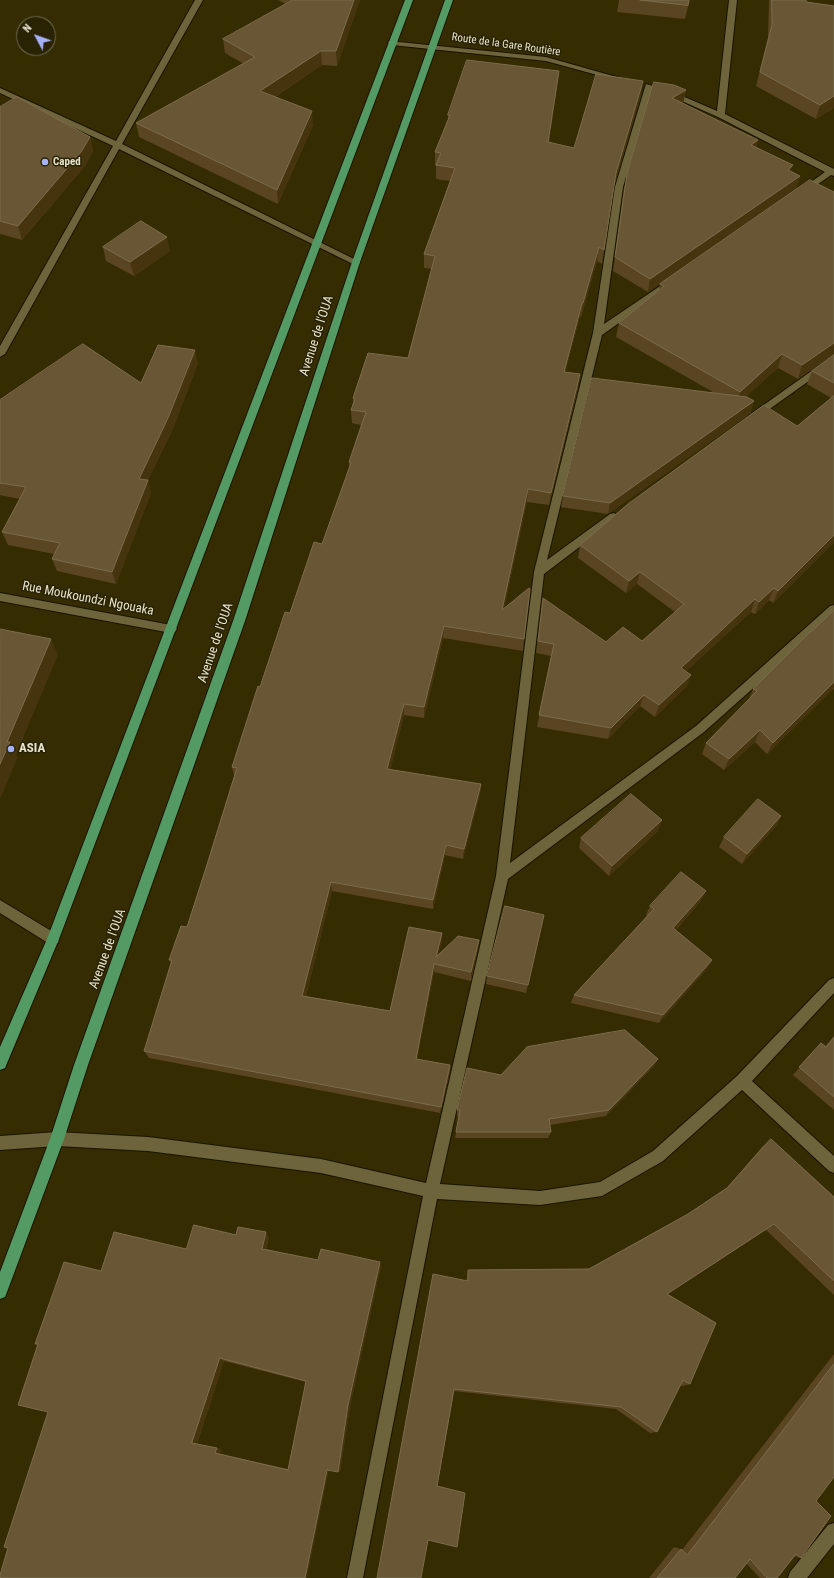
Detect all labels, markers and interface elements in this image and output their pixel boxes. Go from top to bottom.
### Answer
north arrow [16,16,56,56]
text: N [20,22,34,35]
street label: Route de la Gare Routière [451,31,561,59]
place label: Caped [53,155,81,169]
marker: Caped [40,157,50,167]
street label: Avenue de l'OUA [297,294,337,378]
street label: Rue Moukoundzi Ngouaka [21,579,155,619]
street label: Avenue de l'OUA [195,601,237,685]
place label: ASIA [19,741,45,757]
marker: ASIA [6,744,16,754]
street label: Avenue de l'OUA [86,907,130,991]

